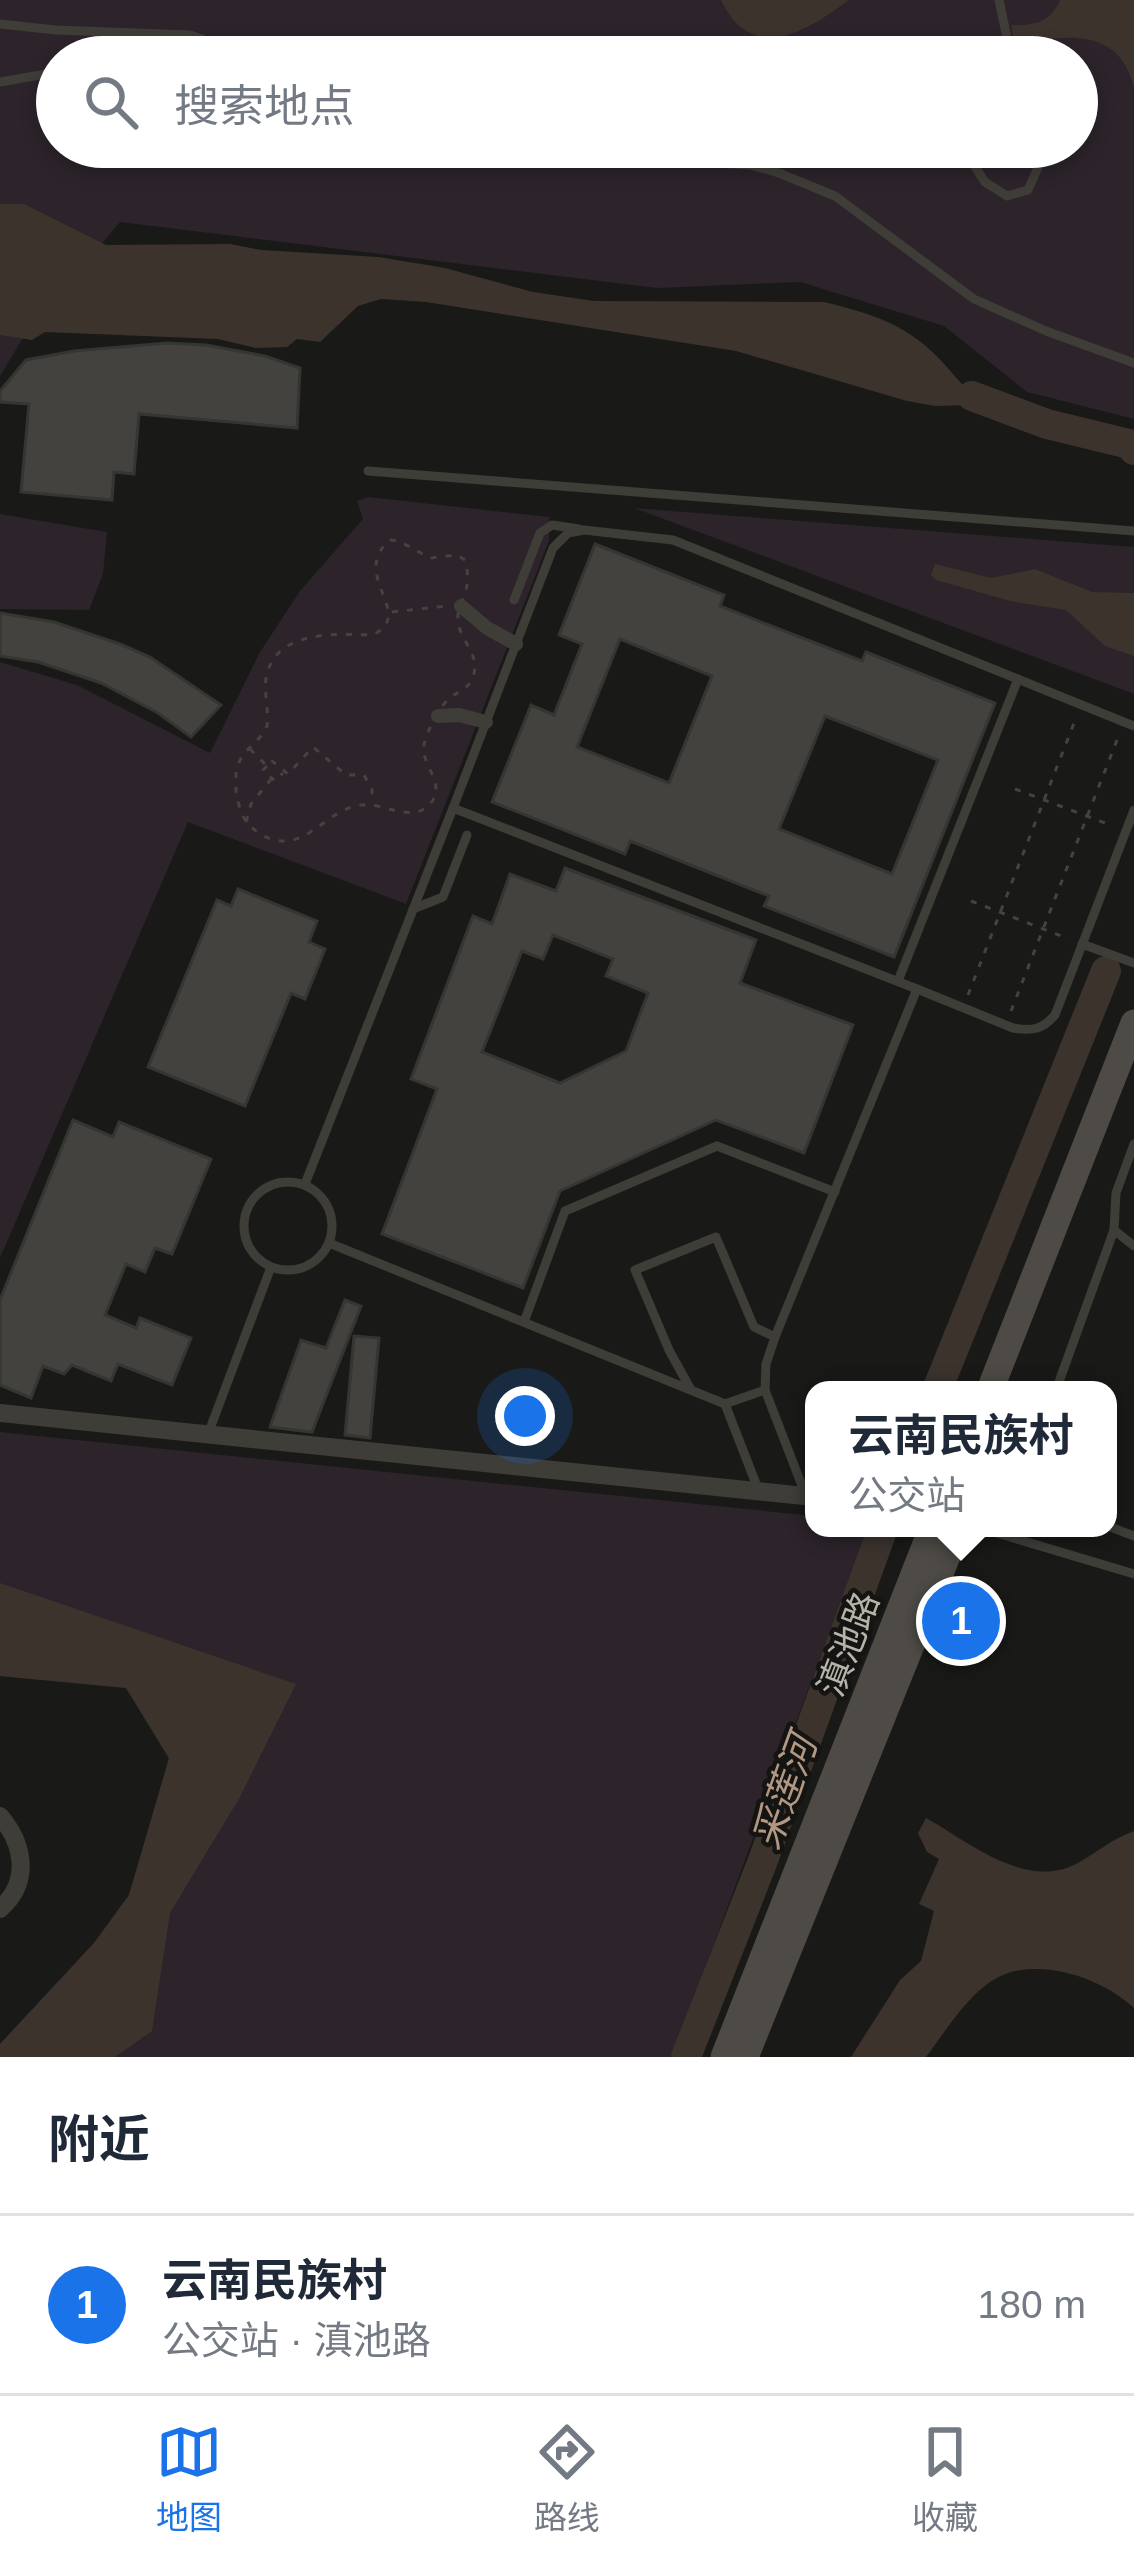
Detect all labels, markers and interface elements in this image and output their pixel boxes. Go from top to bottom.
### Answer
search box [36,36,1098,168]
icon: search [78,69,144,135]
text: 搜索地点 [174,81,354,132]
popup [805,1381,1117,1537]
your location [495,1386,555,1446]
text: 云南民族村 [848,1410,1074,1461]
text: 公交站 [848,1474,966,1517]
pin: 1 [922,1576,1000,1666]
street label: 滇池路 [810,1586,887,1702]
water label: 采莲河 [744,1723,827,1855]
text: 附近 [48,2111,150,2168]
text: 云南民族村 [162,2255,387,2306]
text: 1 [76,2283,98,2326]
text: 180 m [978,2283,1086,2326]
text: 公交站 · 滇池路 [162,2319,431,2362]
tab: 地图 [156,2419,222,2539]
tab: 路线 [534,2419,600,2539]
tab: 收藏 [912,2419,978,2539]

